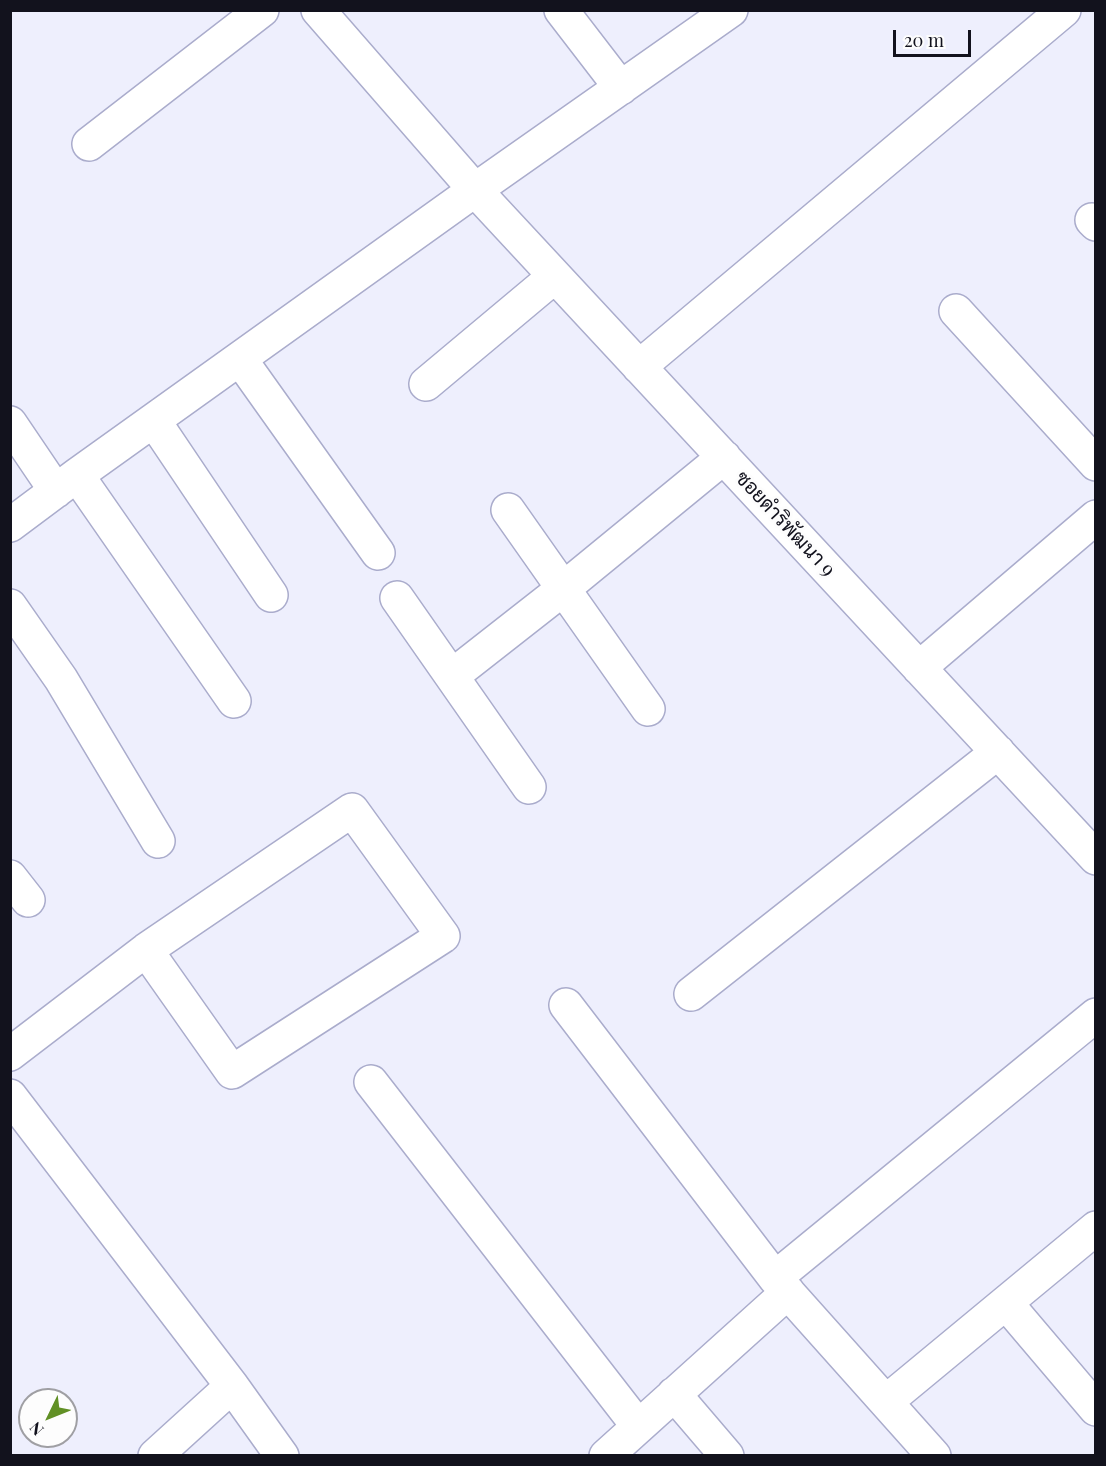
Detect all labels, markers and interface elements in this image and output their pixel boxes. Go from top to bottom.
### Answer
scale bar [896,18,974,56]
text: 20 m [904,28,944,52]
street label: ซอยดำริพัฒนา 9 [730,466,840,582]
north arrow [18,1388,78,1448]
text: N [24,1418,48,1441]

